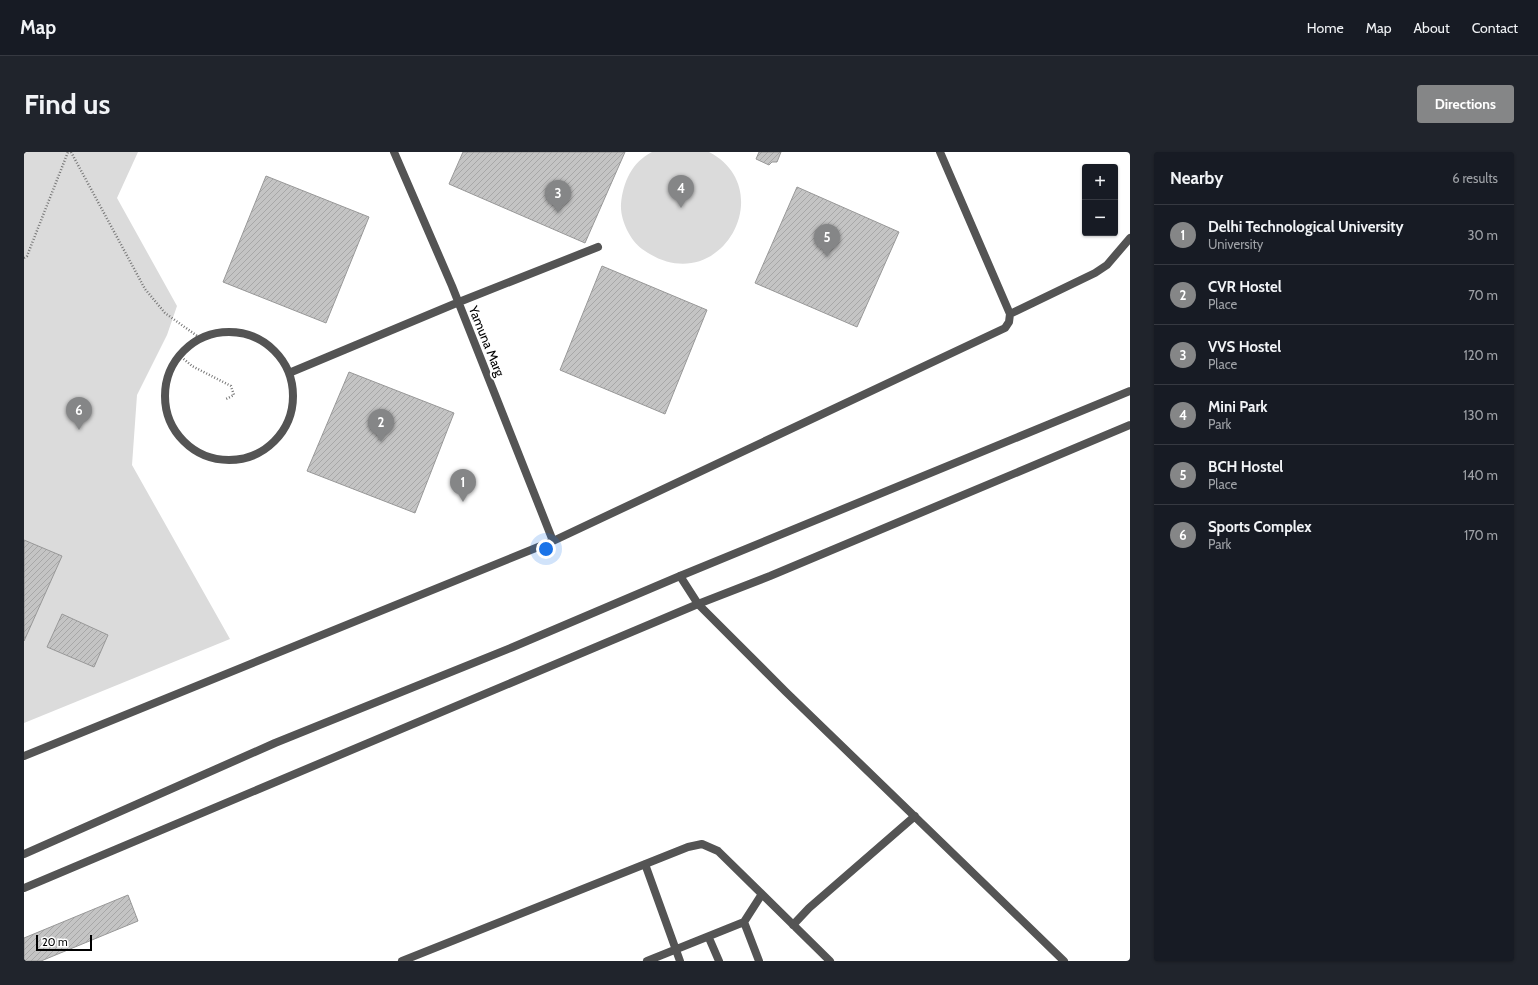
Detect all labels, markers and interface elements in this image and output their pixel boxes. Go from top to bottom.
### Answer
text: Map [20,16,56,39]
text: Home [1307,19,1344,37]
text: Map [1366,19,1391,37]
text: About [1413,19,1450,37]
text: Contact [1472,19,1518,37]
button: Directions [1417,85,1514,123]
text: Find us [24,87,110,121]
map controls [1082,164,1118,236]
button: + [1082,164,1118,200]
text: Nearby [1170,168,1223,188]
text: 6 results [1452,170,1498,186]
pin: 4 [668,175,694,208]
pin: 3 [545,180,571,213]
button: − [1082,200,1118,236]
text: Delhi Technological University [1208,218,1404,236]
pin: 5 [814,224,840,257]
text: 1 [1181,227,1185,243]
text: 30 m [1468,227,1498,243]
text: University [1208,236,1263,252]
text: CVR Hostel [1208,278,1282,296]
text: 2 [1180,287,1186,303]
text: 70 m [1468,287,1498,303]
text: Place [1208,296,1237,312]
street label: Yamuna Marg [465,302,509,379]
text: VVS Hostel [1208,338,1281,356]
text: 3 [1179,347,1187,363]
text: 120 m [1464,347,1498,363]
text: Place [1208,356,1237,372]
pin: 6 [66,397,92,430]
text: Mini Park [1208,398,1268,416]
text: 4 [1179,407,1187,423]
text: 130 m [1463,407,1498,423]
pin: 2 [368,409,394,442]
text: Park [1208,416,1231,432]
text: BCH Hostel [1208,458,1283,476]
text: 5 [1180,467,1186,483]
text: 140 m [1463,467,1498,483]
pin: 1 [450,469,476,502]
text: Place [1208,476,1237,492]
text: Sports Complex [1208,518,1312,536]
text: 6 [1179,527,1187,543]
text: 170 m [1464,527,1498,543]
text: Park [1208,536,1231,552]
your location [536,539,556,559]
scale bar [36,933,92,952]
text: 20 m [42,935,68,949]

